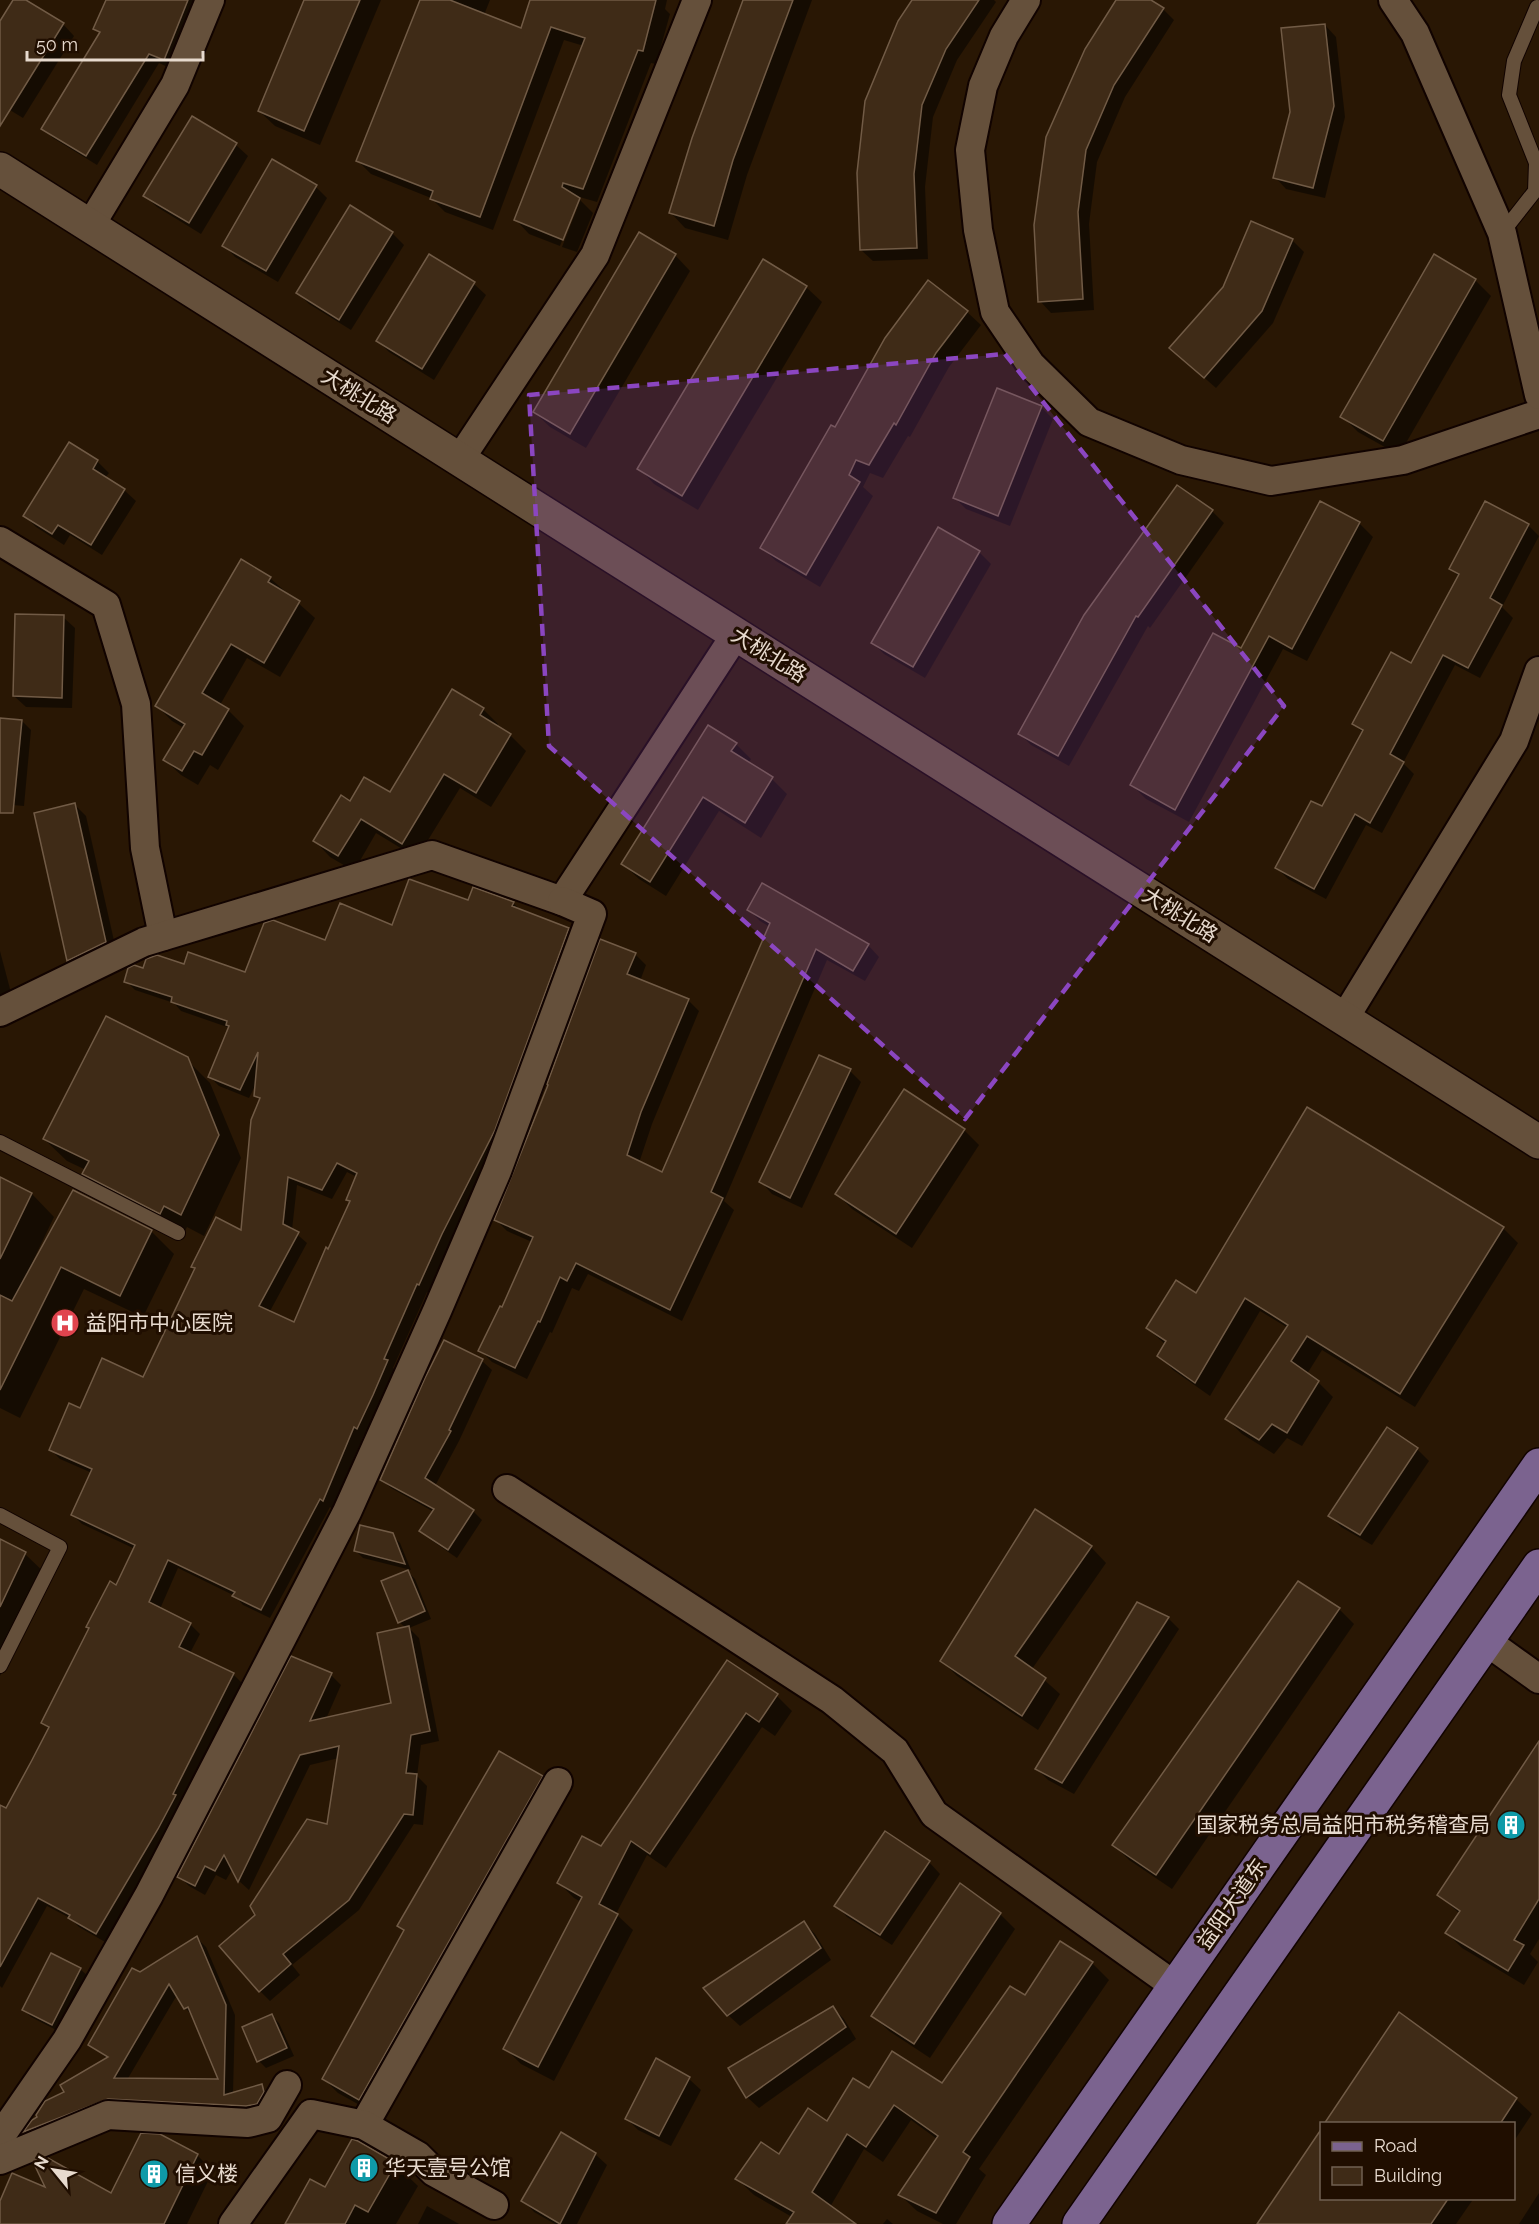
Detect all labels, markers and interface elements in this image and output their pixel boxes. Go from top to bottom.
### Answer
scale bar [27,24,202,62]
text: 50 m [36,34,78,55]
street label: 大桃北路 [317,363,402,428]
street label: 大桃北路 [727,622,812,687]
street label: 大桃北路 [1138,882,1223,947]
hospital icon: 益阳市中心医院 [49,1307,81,1339]
place label: 益阳市中心医院 [86,1310,233,1335]
building icon: 国家税务总局益阳市税务稽查局 [1495,1809,1527,1841]
place label: 国家税务总局益阳市税务稽查局 [1196,1812,1490,1837]
street label: 益阳大道东 [1191,1854,1272,1954]
legend [1320,2122,1515,2200]
text: Road [1374,2135,1417,2156]
north arrow [24,2140,84,2200]
building icon: 华天壹号公馆 [348,2152,380,2184]
text: N [30,2153,53,2173]
place label: 华天壹号公馆 [385,2155,511,2180]
building icon: 信义楼 [138,2158,170,2190]
place label: 信义楼 [175,2161,238,2186]
text: Building [1374,2165,1442,2186]

